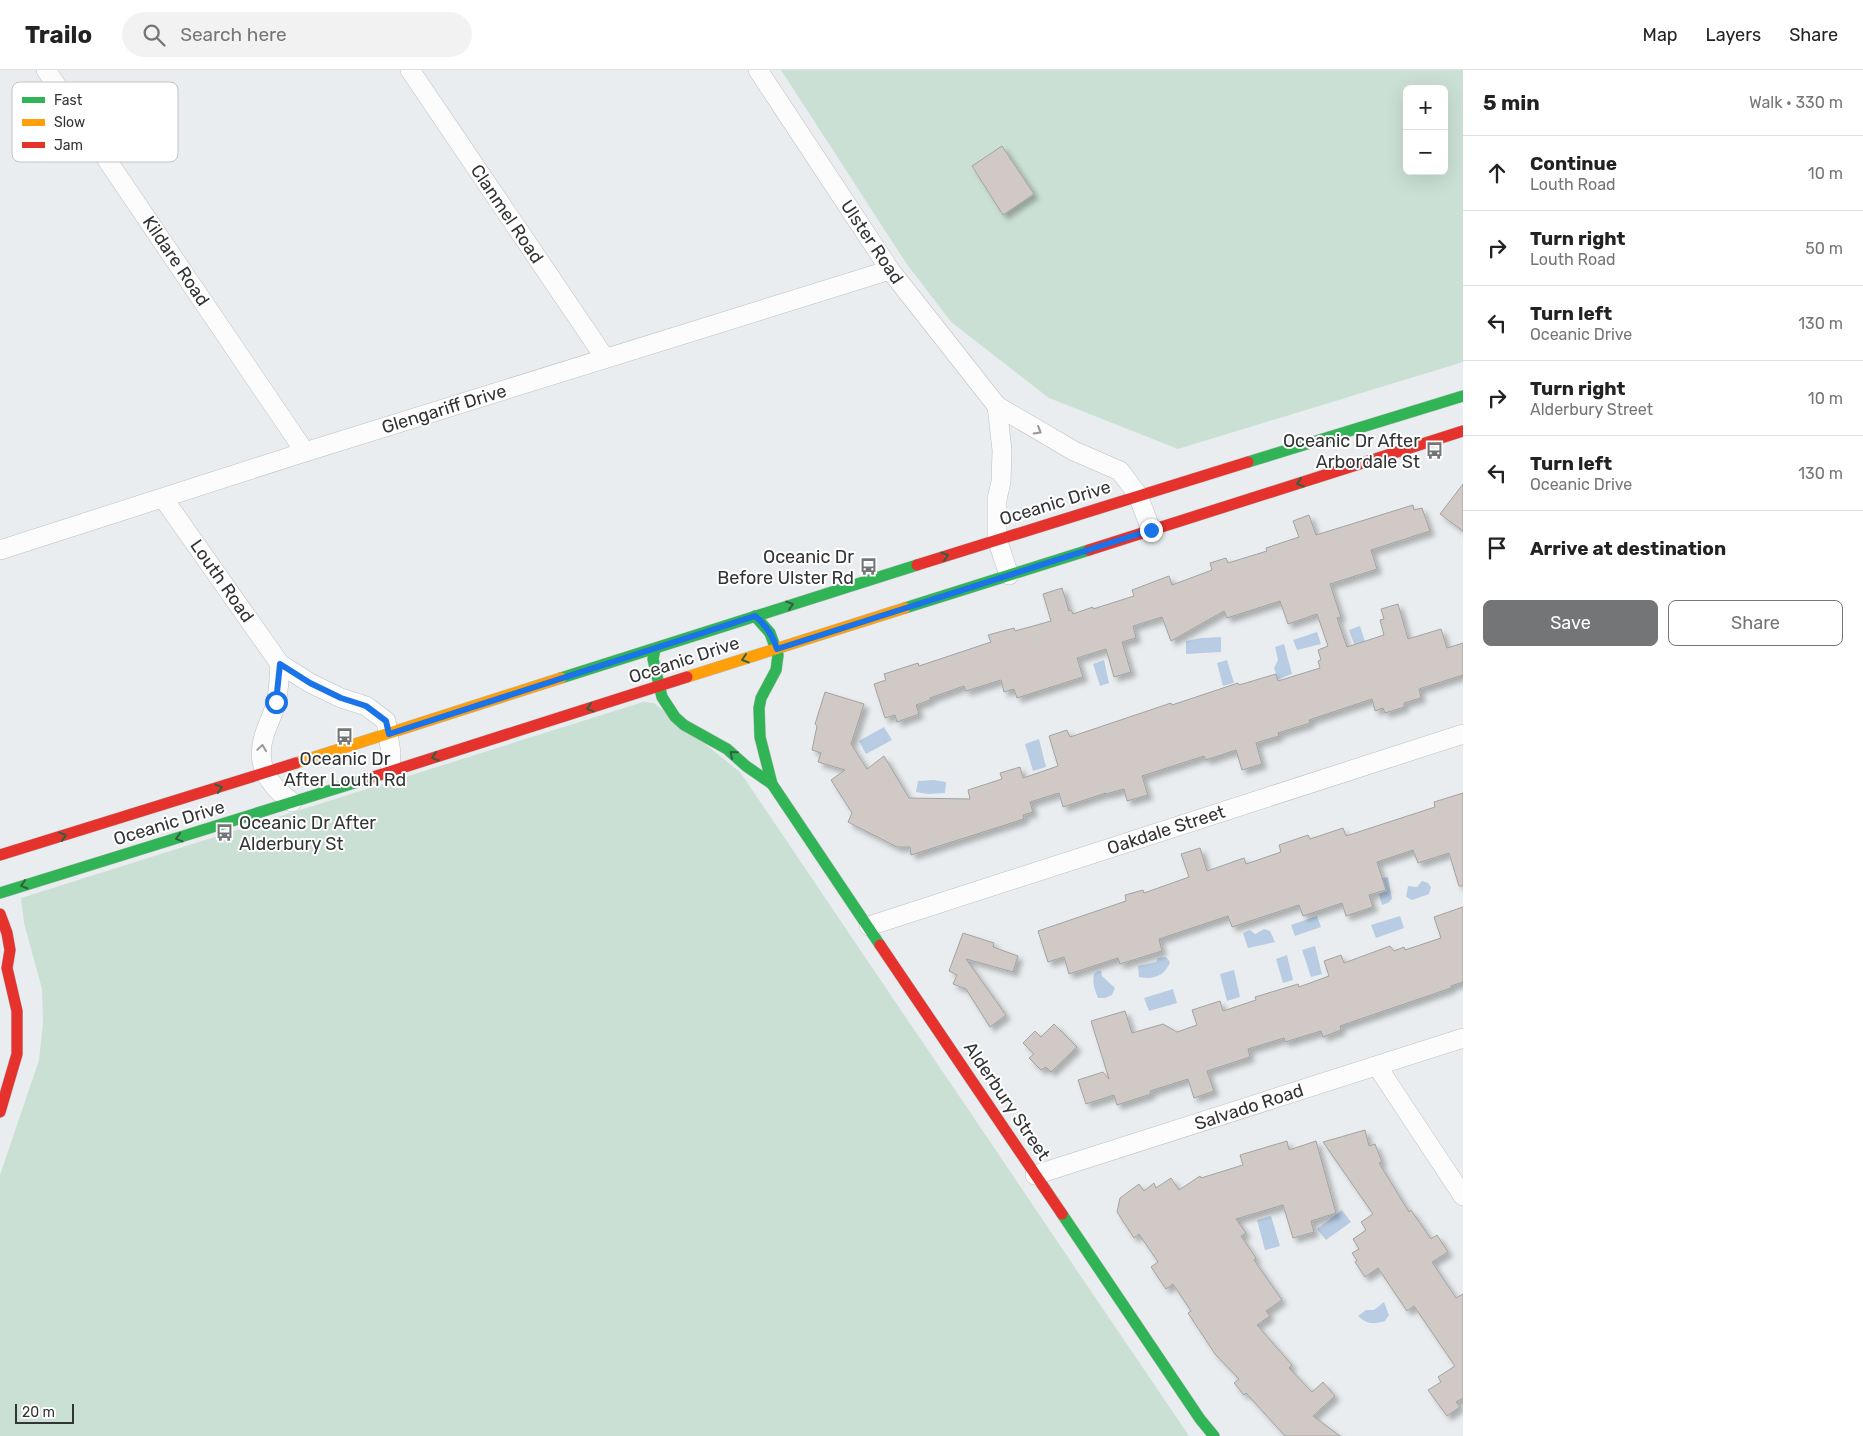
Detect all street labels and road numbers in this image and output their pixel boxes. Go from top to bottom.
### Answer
street label: Clanmel Road [466,160,548,268]
street label: Ulster Road [836,196,908,288]
street label: Kildare Road [138,212,214,310]
street label: Glengariff Drive [379,380,509,438]
street label: Oceanic Drive [997,476,1113,530]
street label: Louth Road [185,535,259,627]
street label: Oceanic Drive [626,632,742,688]
street label: Oceanic Drive [111,796,227,850]
street label: Oakdale Street [1104,801,1228,859]
street label: Alderbury Street [959,1037,1055,1165]
street label: Salvado Road [1192,1079,1306,1135]

